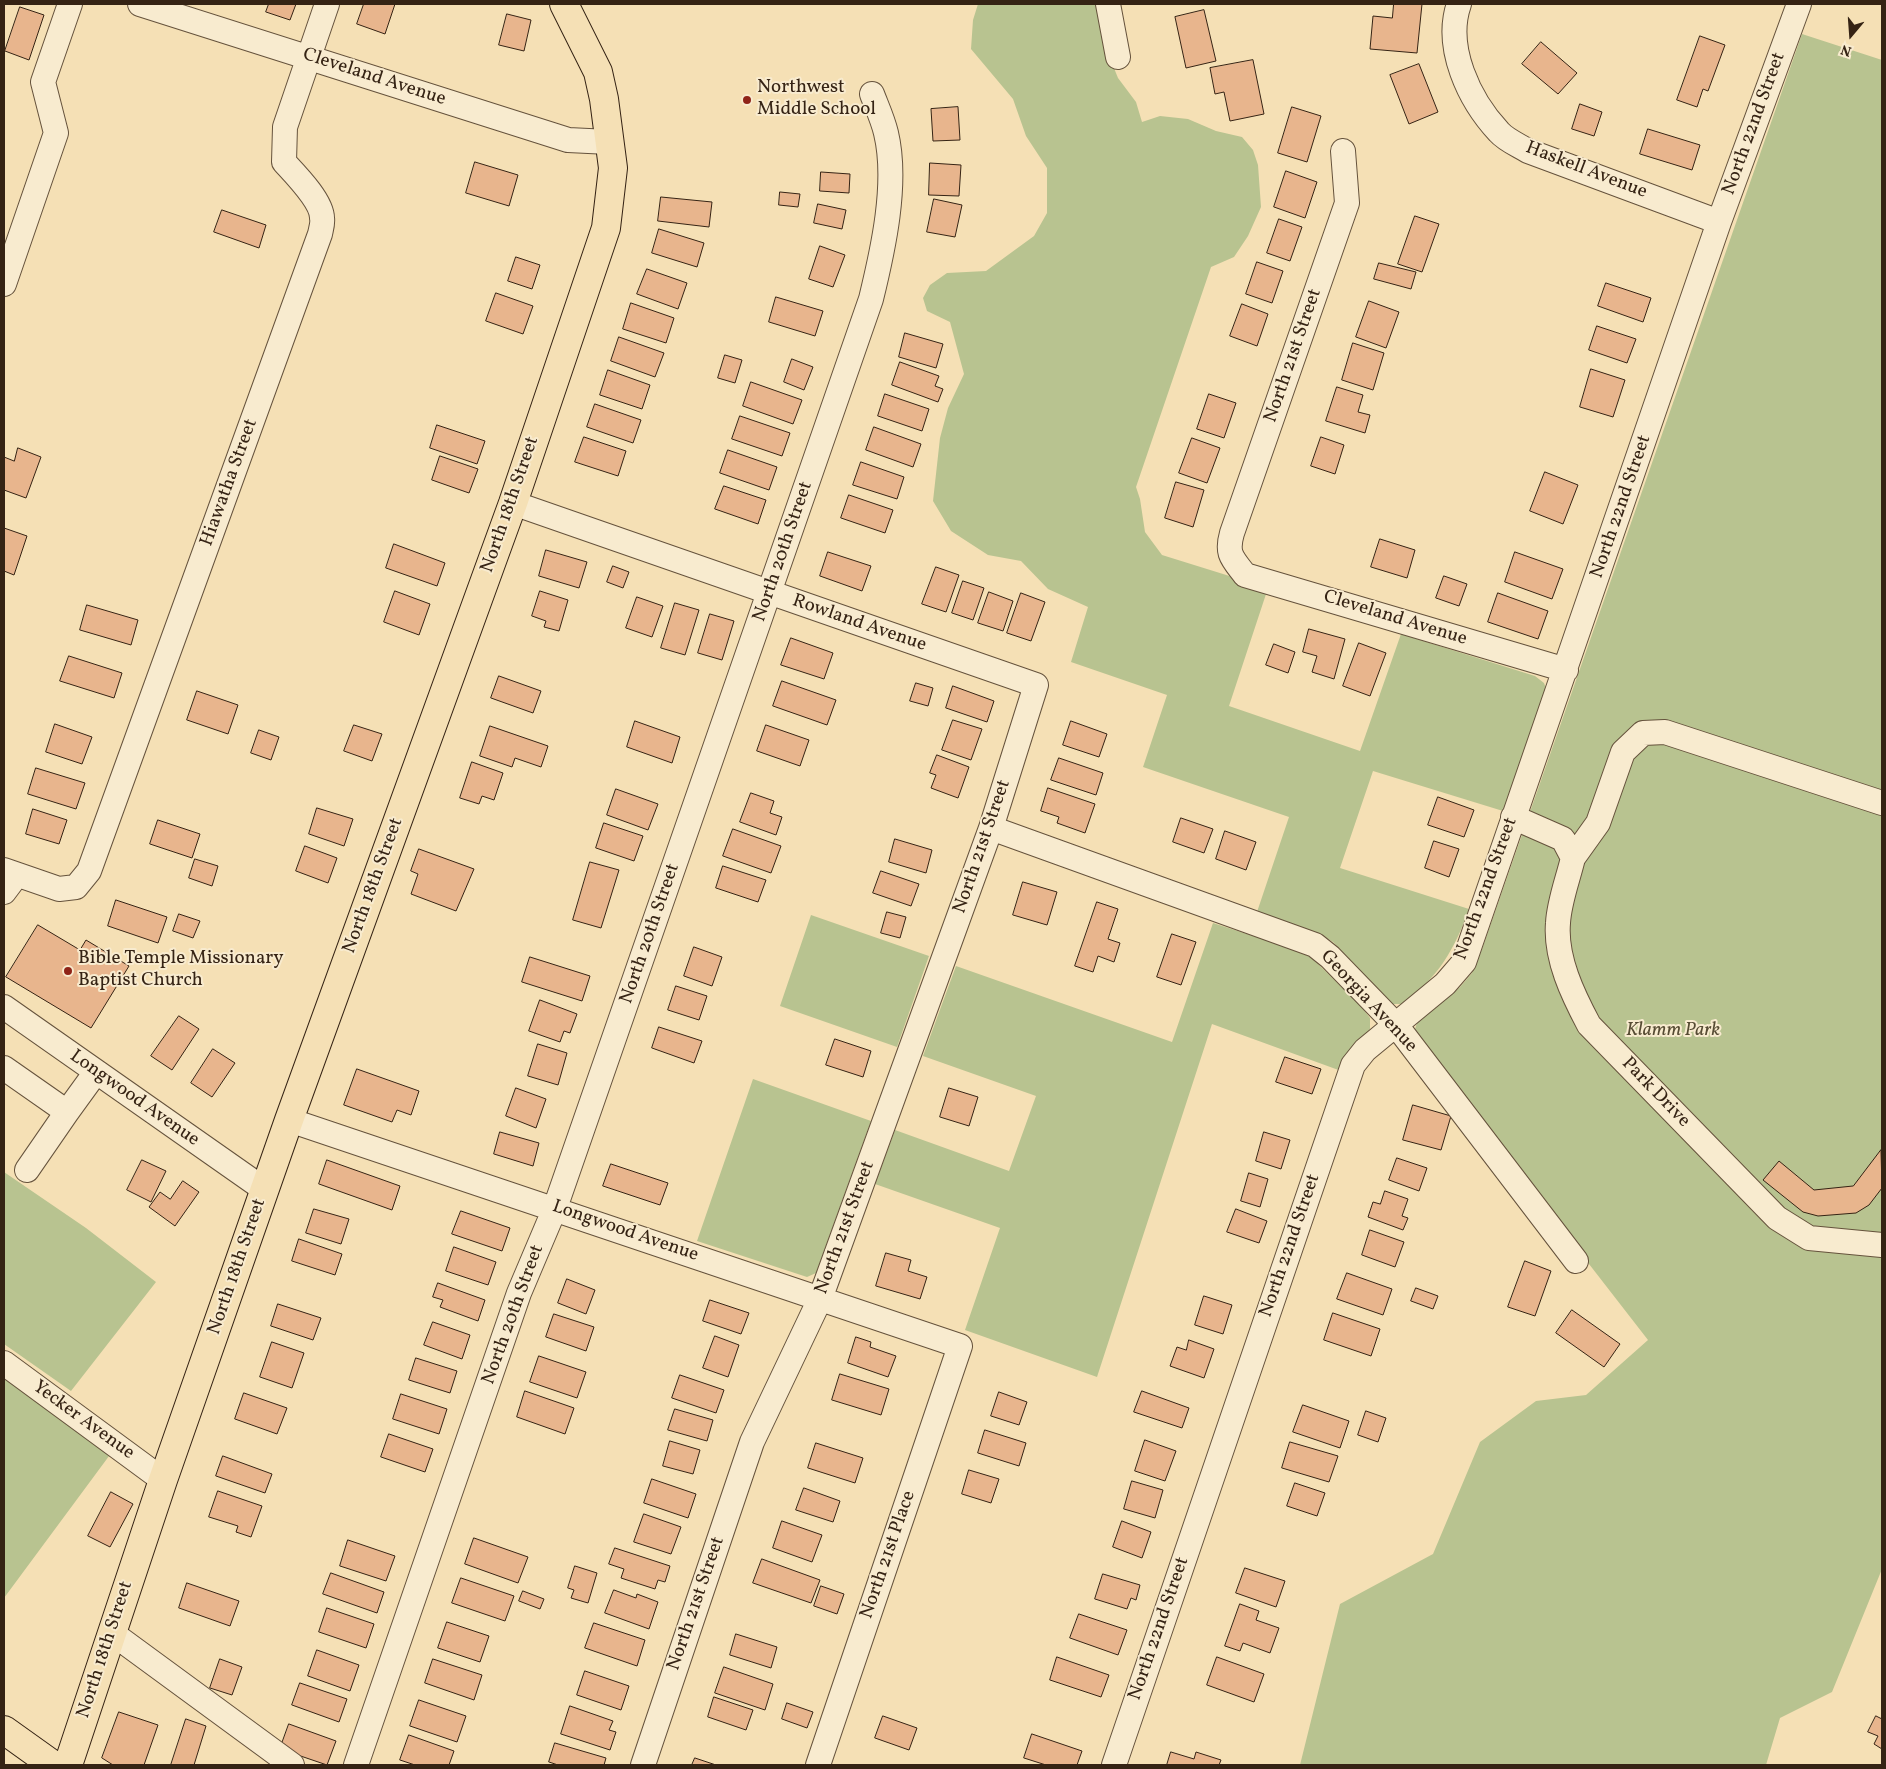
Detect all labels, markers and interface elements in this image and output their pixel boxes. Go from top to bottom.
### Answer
north arrow [1826,10,1876,60]
text: N [1838,39,1854,60]
street label: Cleveland Avenue [300,44,448,112]
street label: North 22nd Street [1719,50,1791,198]
place label: Northwest Middle School [757,78,876,122]
marker: Northwest Middle School [741,94,753,106]
street label: Haskell Avenue [1522,137,1650,205]
street label: North 21st Street [1260,286,1328,426]
street label: Hiawatha Street [196,416,264,550]
street label: North 22nd Street [1587,432,1657,582]
street label: North 18th Street [477,434,545,576]
street label: North 20th Street [749,479,819,625]
street label: Cleveland Avenue [1320,586,1470,652]
street label: Rowland Avenue [789,590,929,658]
street label: North 21st Street [949,777,1017,917]
street label: North 18th Street [339,815,409,957]
street label: North 22nd Street [1451,815,1523,963]
street label: North 20th Street [616,861,686,1007]
street label: Georgia Avenue [1315,946,1421,1058]
place label: Bible Temple Missionary Baptist Church [78,949,284,993]
marker: Bible Temple Missionary Baptist Church [62,965,74,977]
park label: Klamm Park [1626,1021,1720,1043]
street label: Longwood Avenue [65,1046,203,1152]
street label: Park Drive [1616,1053,1694,1133]
street label: North 21st Street [811,1158,881,1298]
street label: North 22nd Street [1256,1171,1326,1321]
street label: North 18th Street [204,1196,272,1338]
street label: Longwood Avenue [549,1196,701,1268]
street label: North 20th Street [478,1242,550,1388]
street label: Yecker Avenue [28,1376,138,1466]
street label: North 21st Place [856,1488,922,1622]
street label: North 21st Street [663,1534,731,1674]
street label: North 22nd Street [1125,1554,1195,1704]
street label: North 18th Street [73,1579,139,1721]

